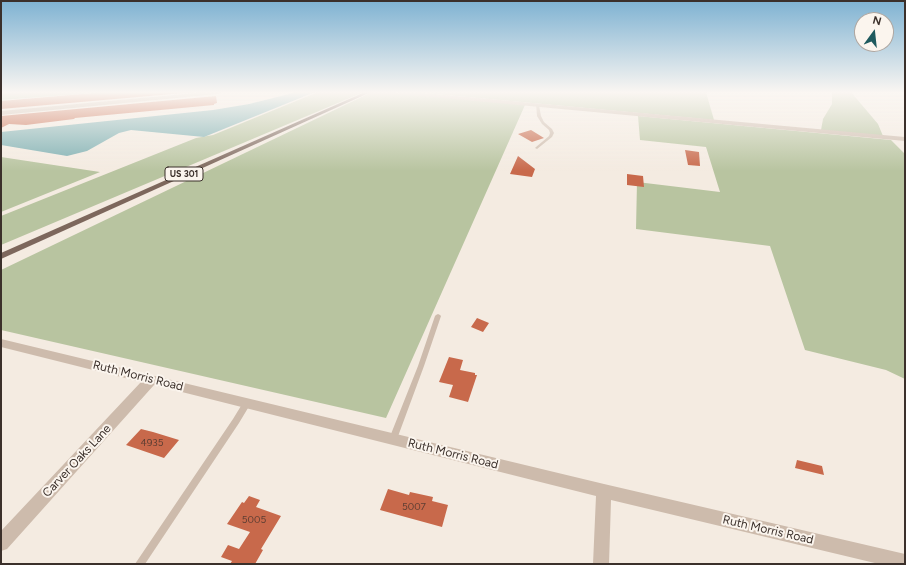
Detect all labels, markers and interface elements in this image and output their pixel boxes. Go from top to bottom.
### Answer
north arrow [854,12,894,52]
text: N [871,14,883,28]
road number: US 301 [165,167,203,181]
street label: Ruth Morris Road [91,358,185,394]
street label: Carver Oaks Lane [40,422,114,500]
street label: Ruth Morris Road [406,436,500,472]
house number: 4935 [140,437,164,449]
house number: 5007 [402,501,426,513]
street label: Ruth Morris Road [721,513,815,547]
house number: 5005 [242,514,266,526]

